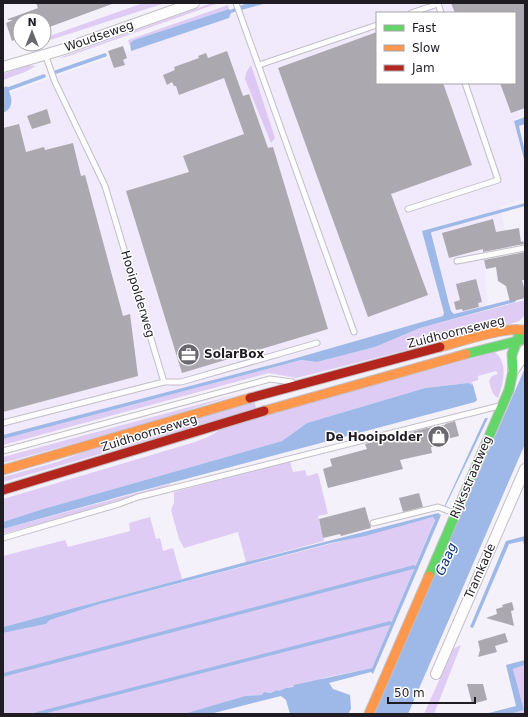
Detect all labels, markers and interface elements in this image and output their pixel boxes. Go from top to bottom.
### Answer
north arrow [12,12,52,52]
legend [376,12,516,84]
text: N [27,16,37,29]
street label: Woudseweg [63,18,135,54]
text: Fast [412,21,436,35]
text: Slow [412,41,440,55]
text: Jam [411,61,435,75]
street label: Hooipolderweg [118,249,158,339]
street label: Zuidhoornseweg [406,313,506,351]
office icon: SolarBox [175,341,201,367]
place label: SolarBox [204,347,264,361]
street label: Zuidhoornseweg [99,412,199,454]
shop icon: De Hooipolder [425,424,451,450]
place label: De Hooipolder [325,430,422,444]
street label: Rijksstraatweg [447,434,495,520]
water label: Gaag [432,540,460,578]
street label: Tramkade [461,541,498,602]
scale bar [388,679,475,705]
text: 50 m [394,686,425,700]

